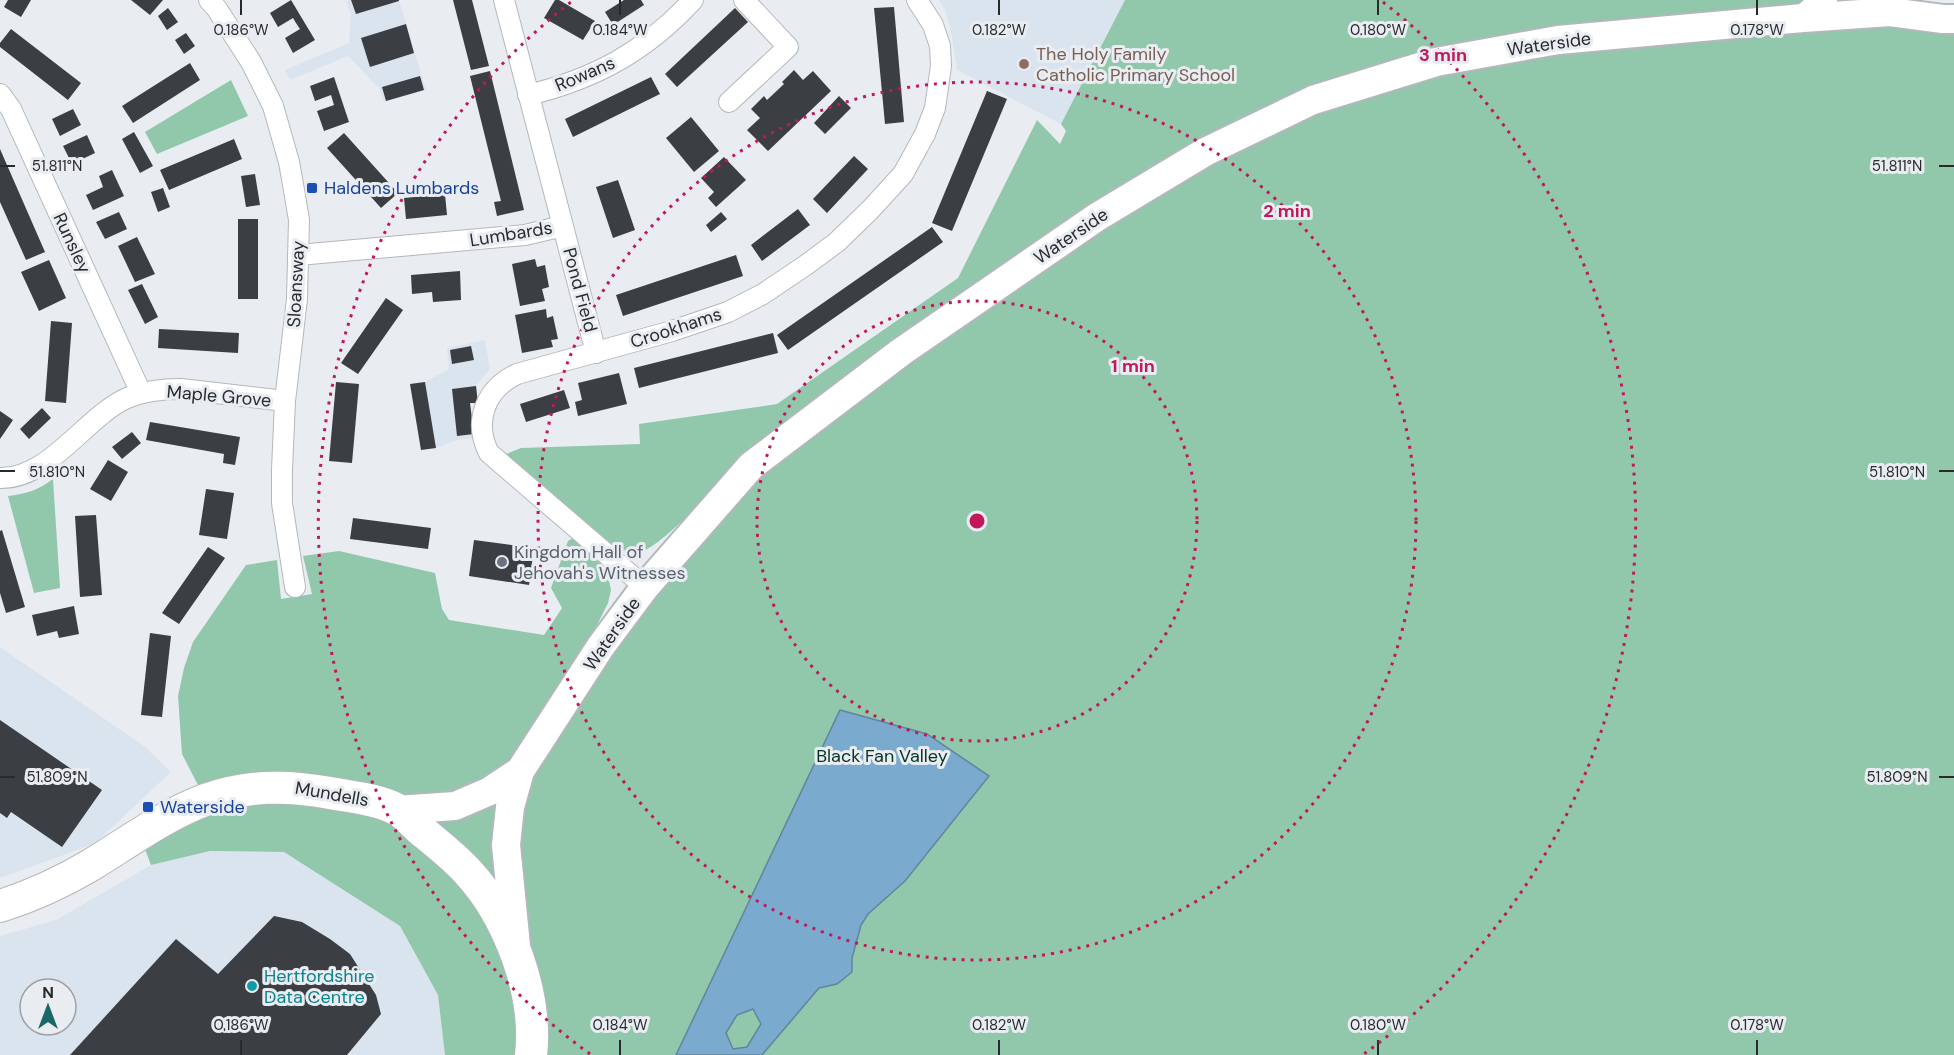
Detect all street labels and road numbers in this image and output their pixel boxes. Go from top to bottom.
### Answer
street label: Waterside [1505,26,1593,62]
street label: Rowans [551,51,619,97]
street label: Waterside [1029,202,1113,270]
street label: Runsley [48,209,96,277]
street label: Lumbards [468,216,554,252]
street label: Sloansway [282,240,310,328]
street label: Pond Field [557,245,603,335]
street label: Crookhams [627,302,725,354]
street label: Maple Grove [166,379,272,413]
street label: Waterside [578,592,646,676]
street label: Mundells [293,776,371,812]

